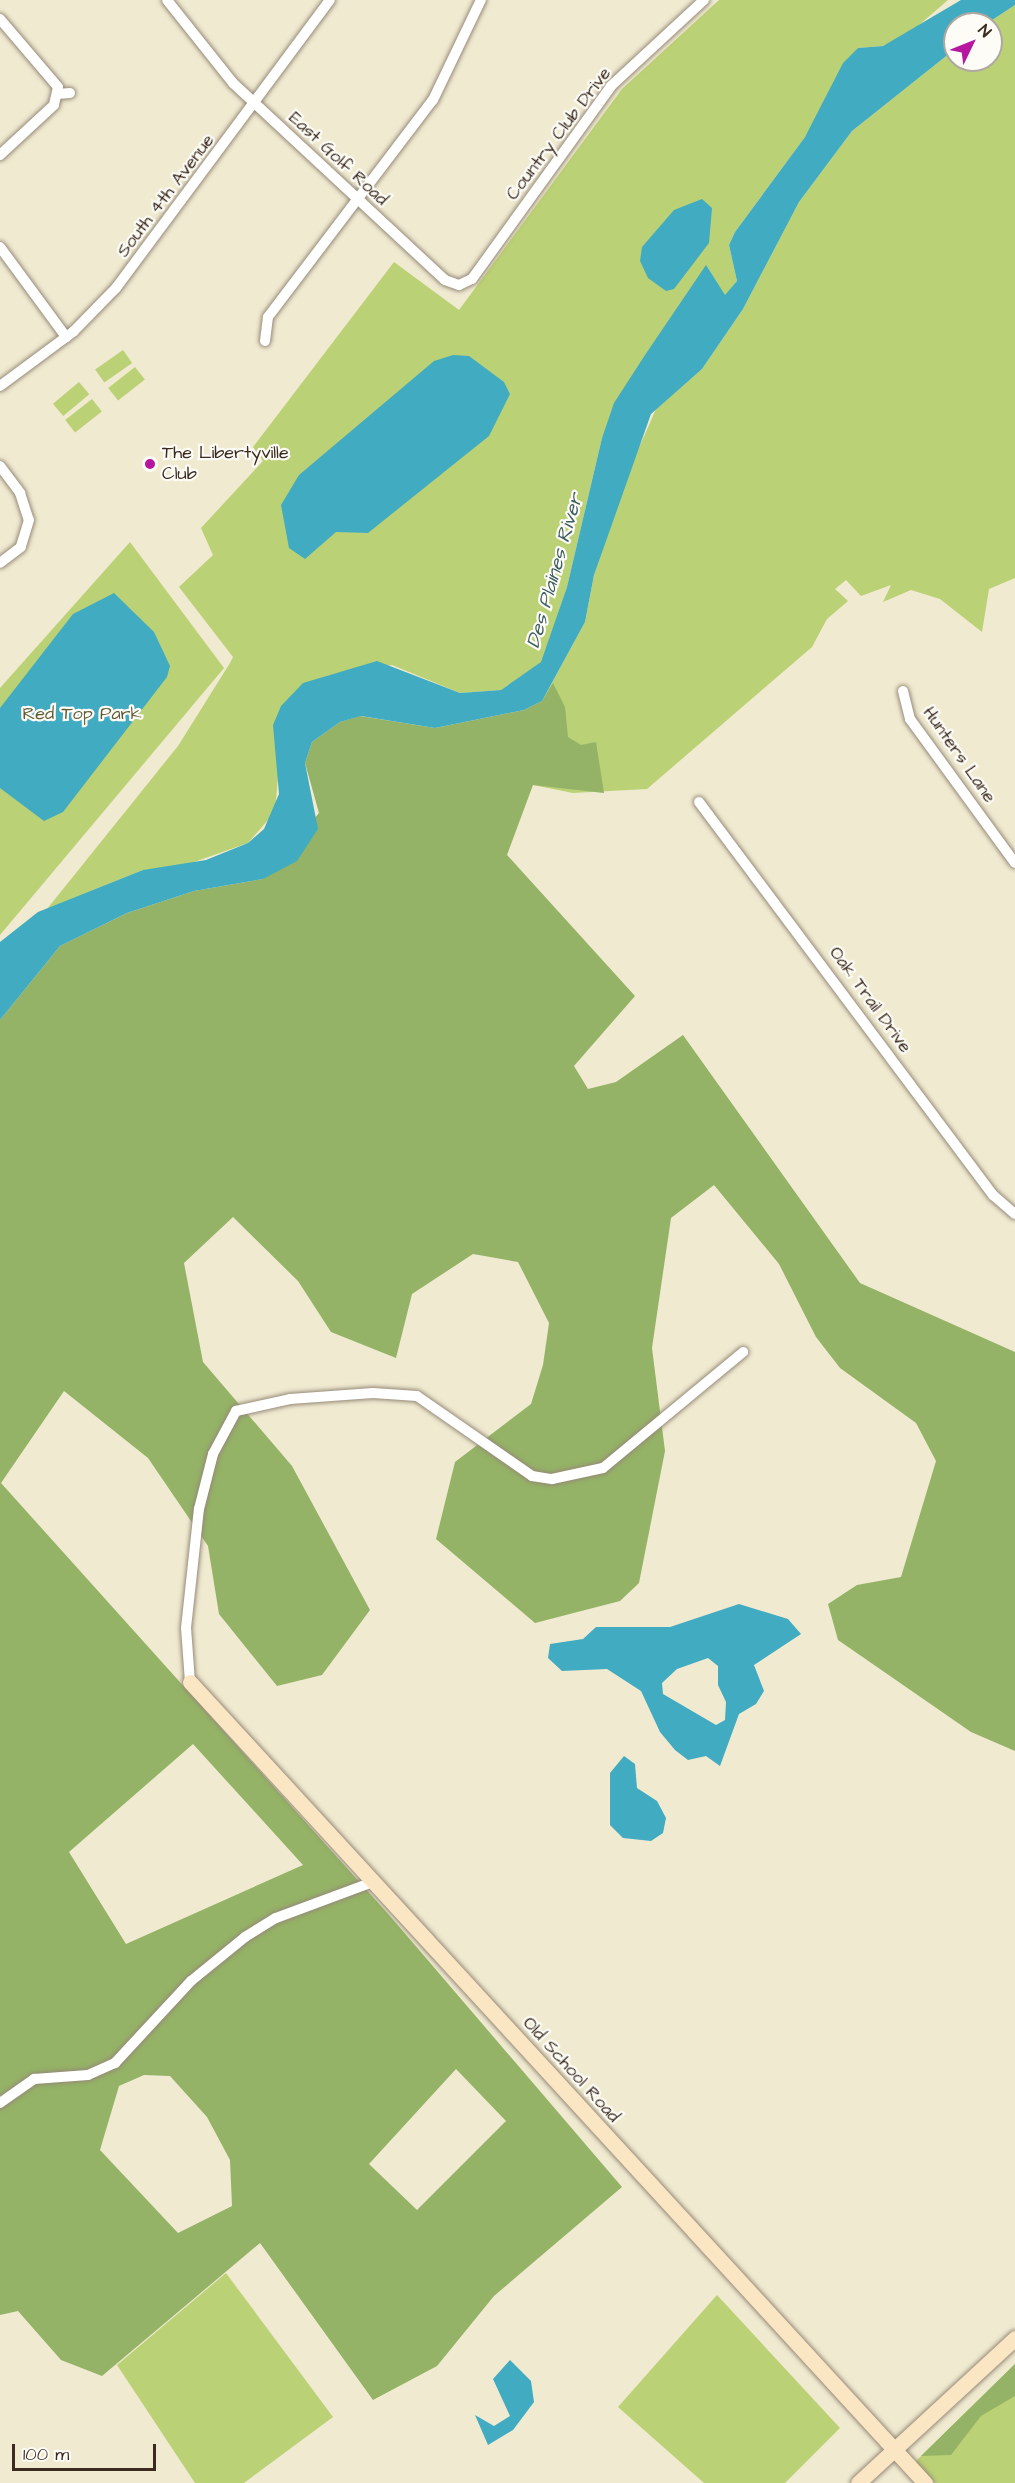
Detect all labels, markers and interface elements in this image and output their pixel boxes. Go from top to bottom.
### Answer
north arrow [943,12,1003,72]
text: N [973,20,996,42]
street label: Country Club Drive [502,63,616,205]
street label: East Golf Road [284,107,392,211]
street label: South 4th Avenue [113,130,219,262]
place label: The Libertyville Club [162,443,289,486]
marker: The Libertyville Club [143,457,157,471]
water label: Des Plaines River [522,491,588,651]
park label: Red Top Park [22,703,142,725]
street label: Hunters Lane [918,703,1000,807]
street label: Oak Trail Drive [824,943,916,1057]
street label: Old School Road [518,2013,624,2127]
scale bar [15,2432,159,2470]
text: 100 m [23,2442,69,2467]

